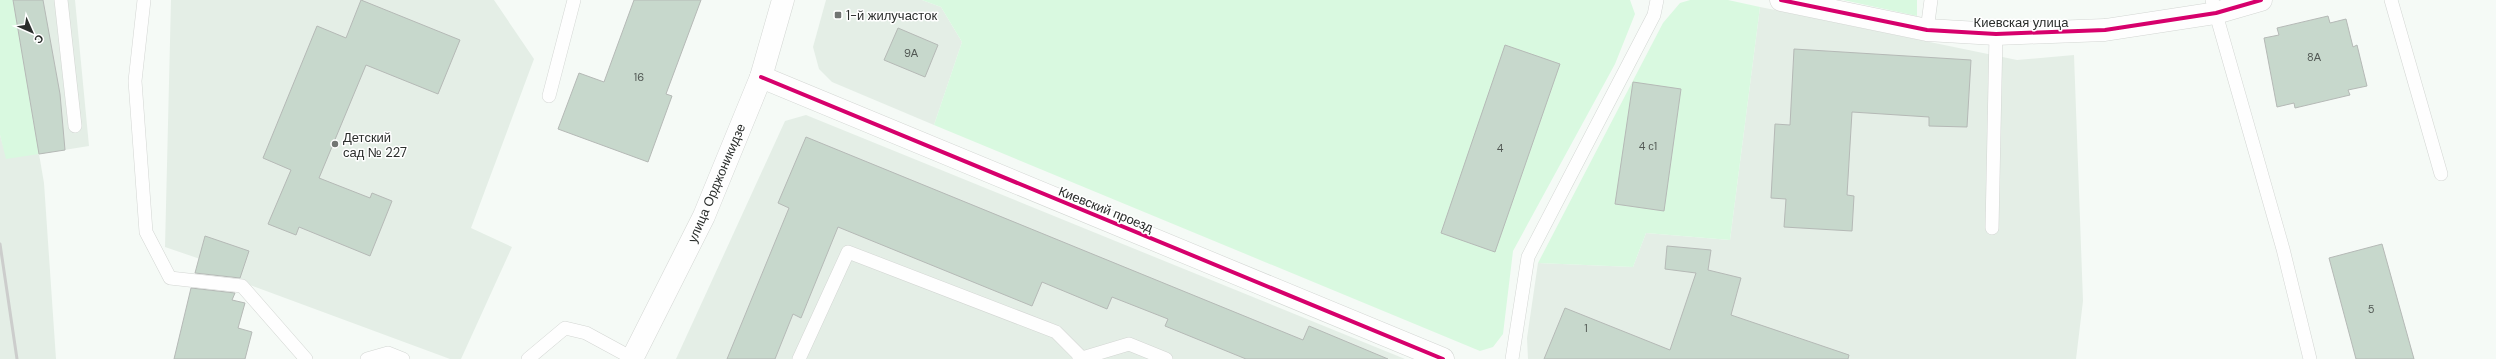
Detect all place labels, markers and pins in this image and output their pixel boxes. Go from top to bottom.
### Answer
place label: 1-й жилучасток [846,7,937,24]
marker: 1-й жилучасток [833,10,843,20]
place label: Детский сад № 227 [343,129,407,161]
marker: Детский сад № 227 [330,139,340,149]

